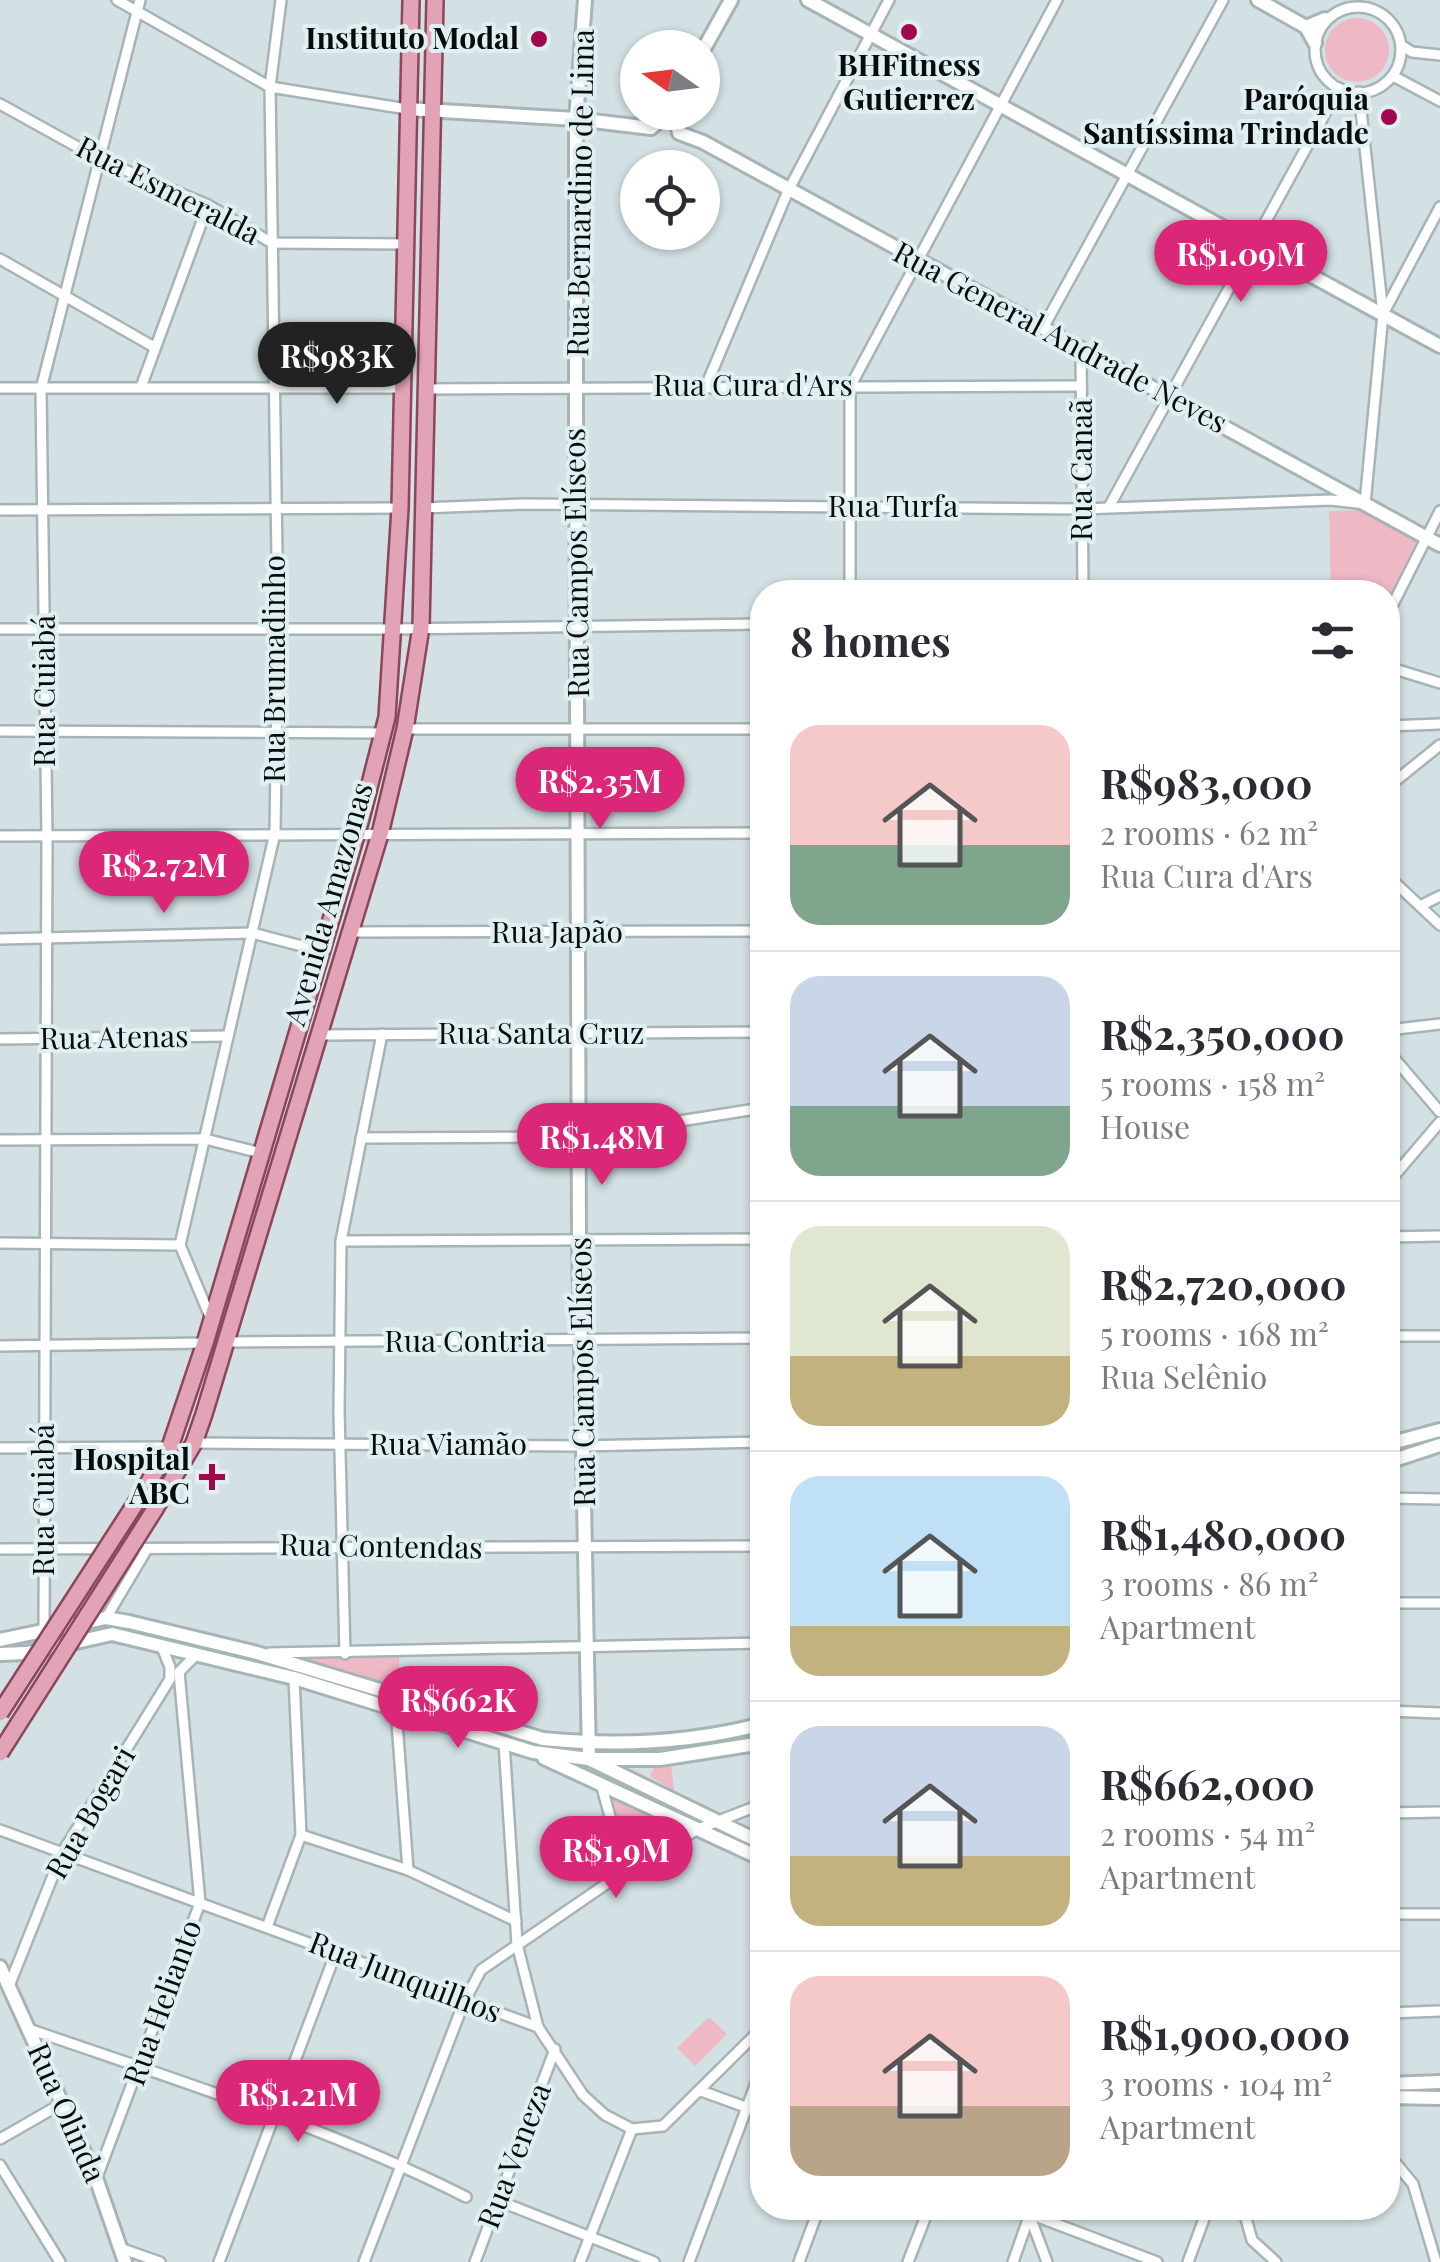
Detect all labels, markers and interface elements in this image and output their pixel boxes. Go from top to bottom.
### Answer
place label: Instituto Modal [305,17,519,57]
marker: BHFitness Gutierrez [898,21,920,43]
marker: Instituto Modal [528,28,550,50]
street label: Rua Bernardino de Lima [556,29,602,357]
north arrow [620,30,720,130]
map controls [620,30,720,250]
place label: BHFitness Gutierrez [837,44,981,118]
place label: Paróquia Santíssima Trindade [1083,78,1369,152]
marker: Paróquia Santíssima Trindade [1378,106,1400,128]
street label: Rua Esmeralda [70,126,268,253]
button: locate [620,150,720,250]
pin: R$1.09M [1149,220,1333,305]
street label: Rua General Andrade Neves [887,231,1235,441]
text: R$1.09M [1176,231,1306,274]
pin: R$983K [256,322,418,407]
text: R$983K [280,333,394,376]
street label: Rua Cura d'Ars [653,364,853,404]
street label: Rua Canaã [1060,399,1100,541]
street label: Rua Campos Elíseos [553,428,597,698]
street label: Rua Turfa [828,485,958,525]
street label: Rua Brumadinho [253,555,293,783]
text: 8 homes [790,612,951,668]
icon: filters [1305,613,1360,668]
street label: Rua Cuiabá [23,615,63,767]
pin: R$2.35M [508,747,692,832]
text: R$983,000 [1100,754,1313,810]
text: R$2.35M [538,758,662,801]
icon: home [870,765,990,885]
street label: Avenida Amazonas [273,777,381,1031]
text: 2 rooms · 62 m² [1100,810,1318,853]
pin: R$2.72M [72,831,256,916]
text: R$2.72M [101,842,227,885]
text: Rua Cura d'Ars [1100,853,1313,896]
street label: Rua Japão [491,911,623,951]
text: R$2,350,000 [1100,1005,1345,1061]
street label: Rua Santa Cruz [438,1012,644,1052]
street label: Rua Atenas [39,1015,189,1057]
icon: home [870,1016,990,1136]
text: 5 rooms · 158 m² [1100,1061,1325,1104]
pin: R$1.48M [510,1103,694,1188]
text: House [1100,1104,1190,1147]
text: R$1.48M [539,1114,665,1157]
street label: Rua Campos Elíseos [559,1237,603,1507]
text: R$2,720,000 [1100,1255,1347,1311]
icon: home [870,1266,990,1386]
text: 5 rooms · 168 m² [1100,1311,1329,1354]
street label: Rua Contria [384,1320,546,1360]
text: Rua Selênio [1100,1354,1267,1397]
street label: Rua Viamão [369,1423,527,1463]
street label: Rua Cuiabá [22,1424,62,1576]
place label: Hospital ABC [73,1438,190,1512]
marker: Hospital ABC [199,1464,225,1490]
text: R$1,480,000 [1100,1505,1346,1561]
icon: home [870,1516,990,1636]
street label: Rua Contendas [279,1523,483,1567]
text: 3 rooms · 86 m² [1100,1561,1319,1604]
text: Apartment [1100,1604,1255,1647]
pin: R$662K [377,1666,539,1751]
text: R$662K [400,1677,516,1720]
street label: Rua Bogari [35,1738,143,1886]
text: R$662,000 [1100,1755,1315,1811]
icon: home [870,1766,990,1886]
text: 2 rooms · 54 m² [1100,1811,1315,1854]
pin: R$1.9M [535,1816,697,1901]
text: R$1.9M [562,1827,670,1870]
text: Apartment [1100,1854,1255,1897]
street label: Rua Helianto [113,1914,210,2091]
street label: Rua Junquilhos [304,1921,508,2031]
text: R$1,900,000 [1100,2005,1350,2061]
icon: home [870,2016,990,2136]
street label: Rua Olinda [19,2036,116,2188]
pin: R$1.21M [206,2060,390,2145]
text: 3 rooms · 104 m² [1100,2061,1332,2104]
text: R$1.21M [238,2071,358,2114]
street label: Rua Veneza [467,2077,559,2234]
text: Apartment [1100,2104,1255,2147]

